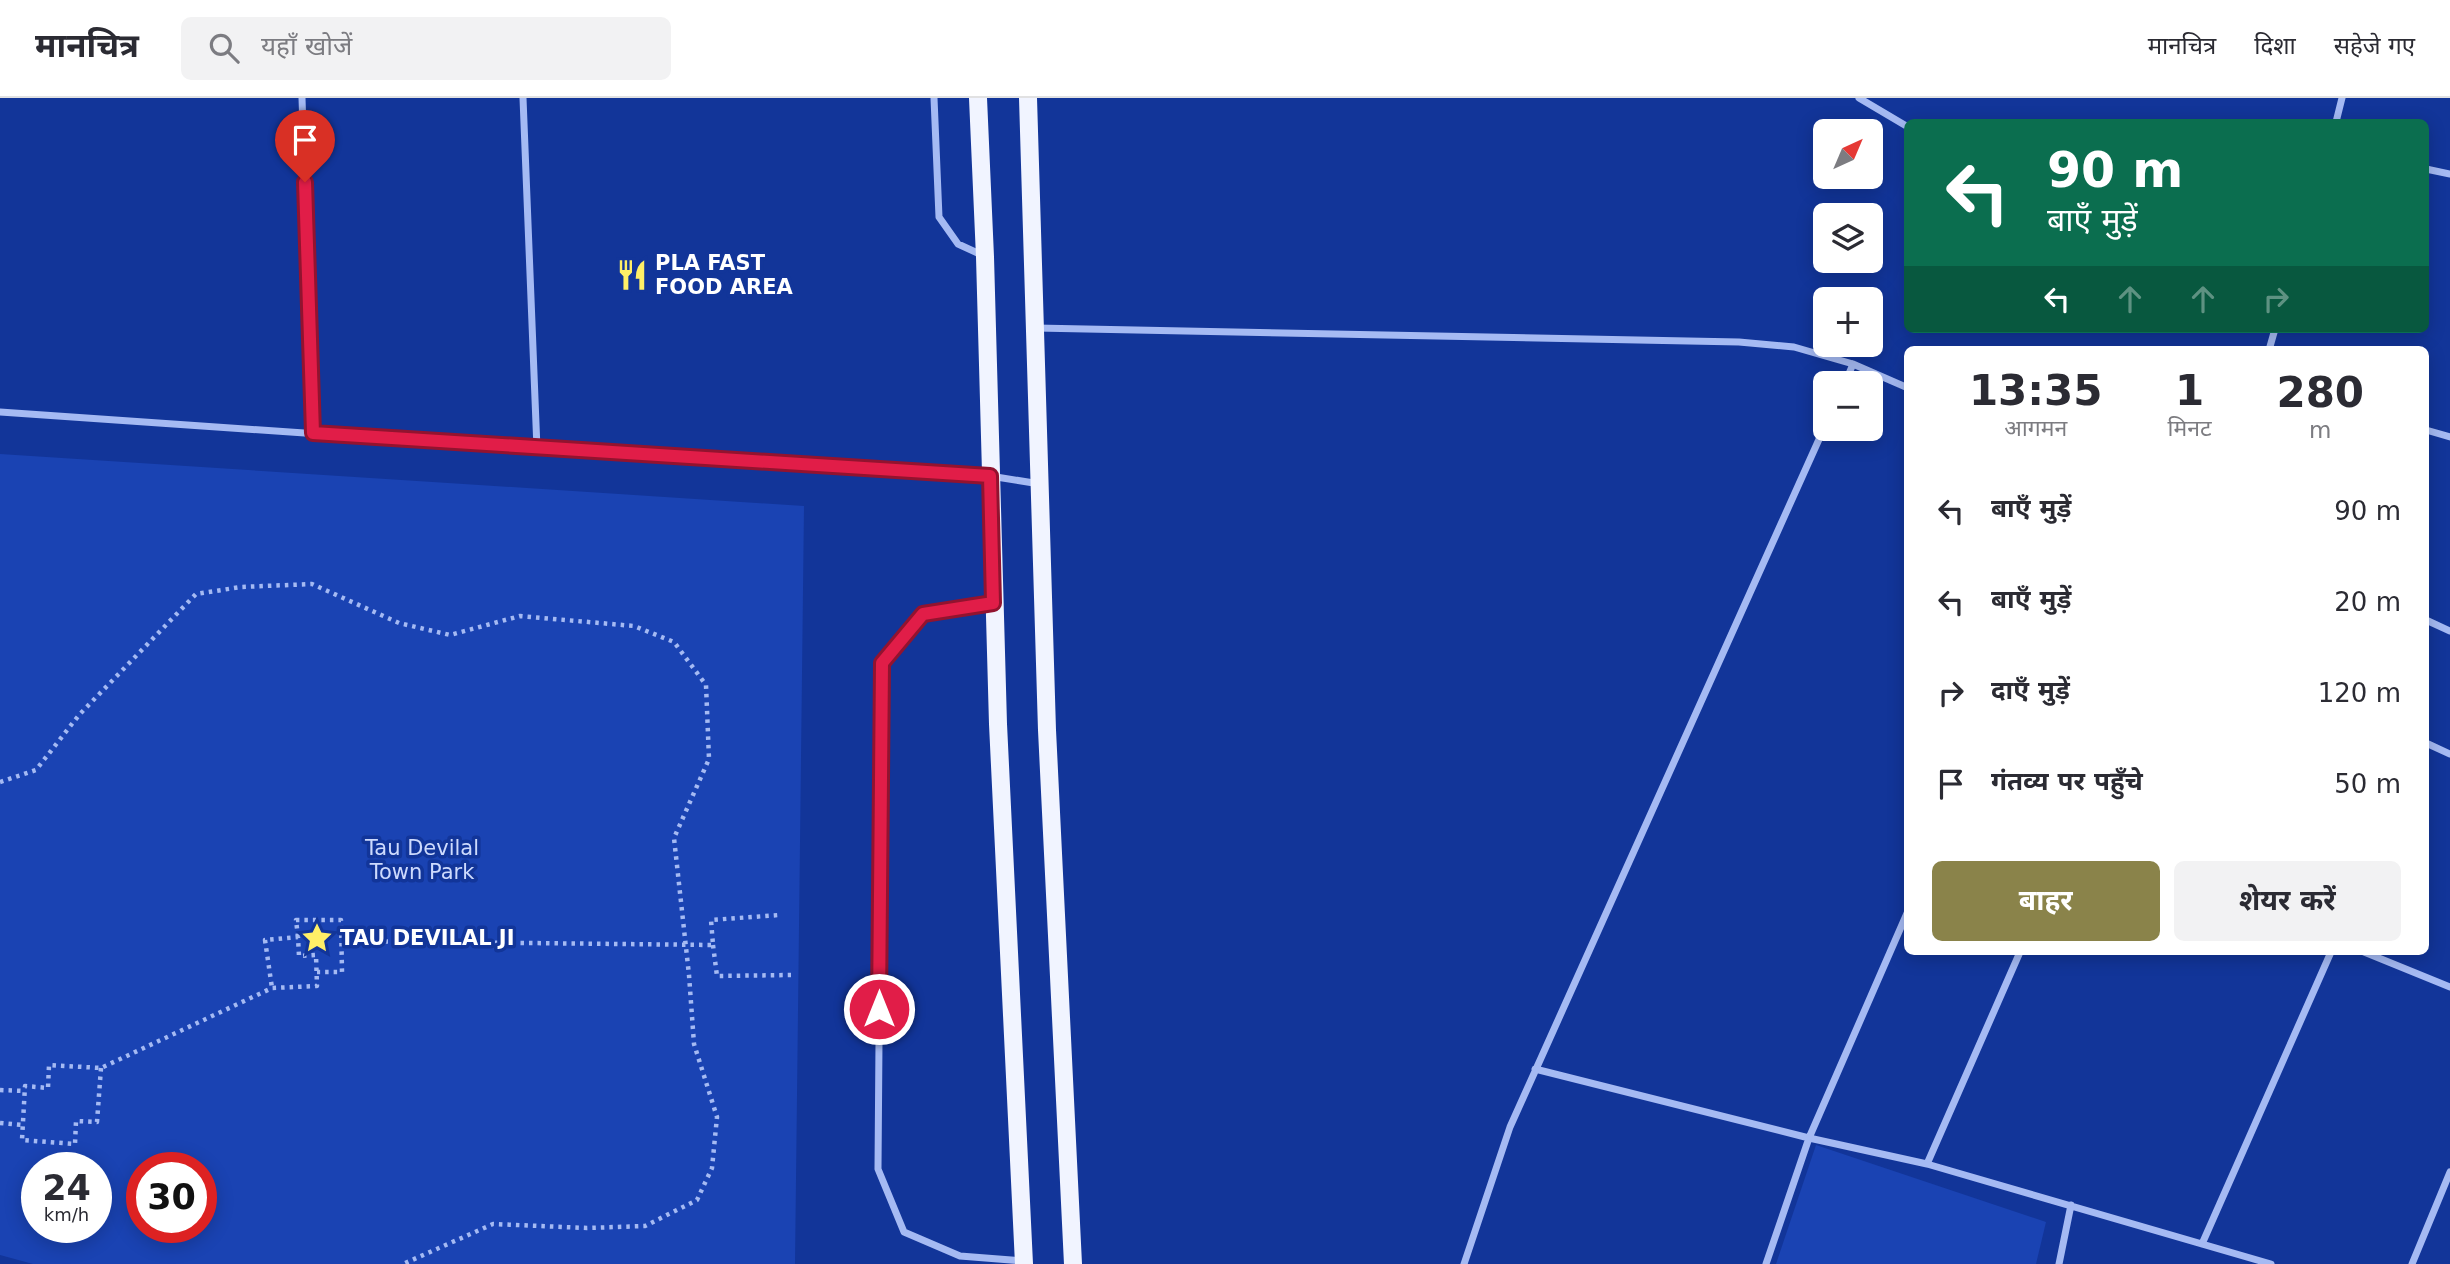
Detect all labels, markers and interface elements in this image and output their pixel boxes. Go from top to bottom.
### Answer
search box [181,17,671,80]
text: मानचित्र [35,26,139,65]
icon: search [205,29,243,67]
text: यहाँ खोजें [261,31,352,61]
text: मानचित्र [2148,32,2216,60]
text: दिशा [2254,32,2296,60]
text: सहेजे गए [2334,32,2415,60]
pin [275,110,335,182]
north arrow [1813,119,1883,189]
map controls [1813,119,1883,441]
icon: arrive [286,121,324,159]
text: 90 m [2047,142,2183,199]
icon: left [1932,147,2023,238]
text: बाएँ मुड़ें [2047,201,2138,239]
button: layers [1813,203,1883,273]
place label: PLA FAST FOOD AREA [655,251,794,299]
restaurant icon: PLA FAST FOOD AREA [615,258,649,292]
icon: left [2038,280,2076,318]
icon: ahead [2111,280,2149,318]
icon: ahead [2184,280,2222,318]
icon: right [2257,280,2295,318]
button: + [1813,287,1883,357]
text: 13:35 [1969,366,2103,415]
text: 1 [2175,366,2204,415]
text: 280 [2276,368,2364,417]
button: − [1813,371,1883,441]
text: आगमन [2004,415,2067,441]
text: मिनट [2167,415,2212,441]
text: m [2309,417,2331,443]
icon: left [1932,492,1970,530]
text: बाएँ मुड़ें [1991,493,2071,523]
text: 90 m [2334,496,2401,526]
icon: left [1932,583,1970,621]
text: बाएँ मुड़ें [1991,584,2071,614]
text: 20 m [2334,587,2401,617]
icon: right [1932,674,1970,712]
text: दाएँ मुड़ें [1991,675,2070,705]
text: 120 m [2318,678,2401,708]
icon: arrive [1932,765,1970,803]
text: गंतव्य पर पहुँचे [1991,766,2143,796]
text: 50 m [2334,769,2401,799]
park label: Tau Devilal Town Park [364,836,479,884]
button: बाहर [1932,861,2160,941]
button: शेयर करें [2174,861,2401,941]
place icon: TAU DEVILAL JI [300,921,334,955]
place label: TAU DEVILAL JI [340,926,514,950]
position arrow [842,972,916,1046]
speed limit sign: 30 [126,1152,217,1243]
text: 24 [42,1168,91,1208]
text: km/h [44,1204,89,1225]

